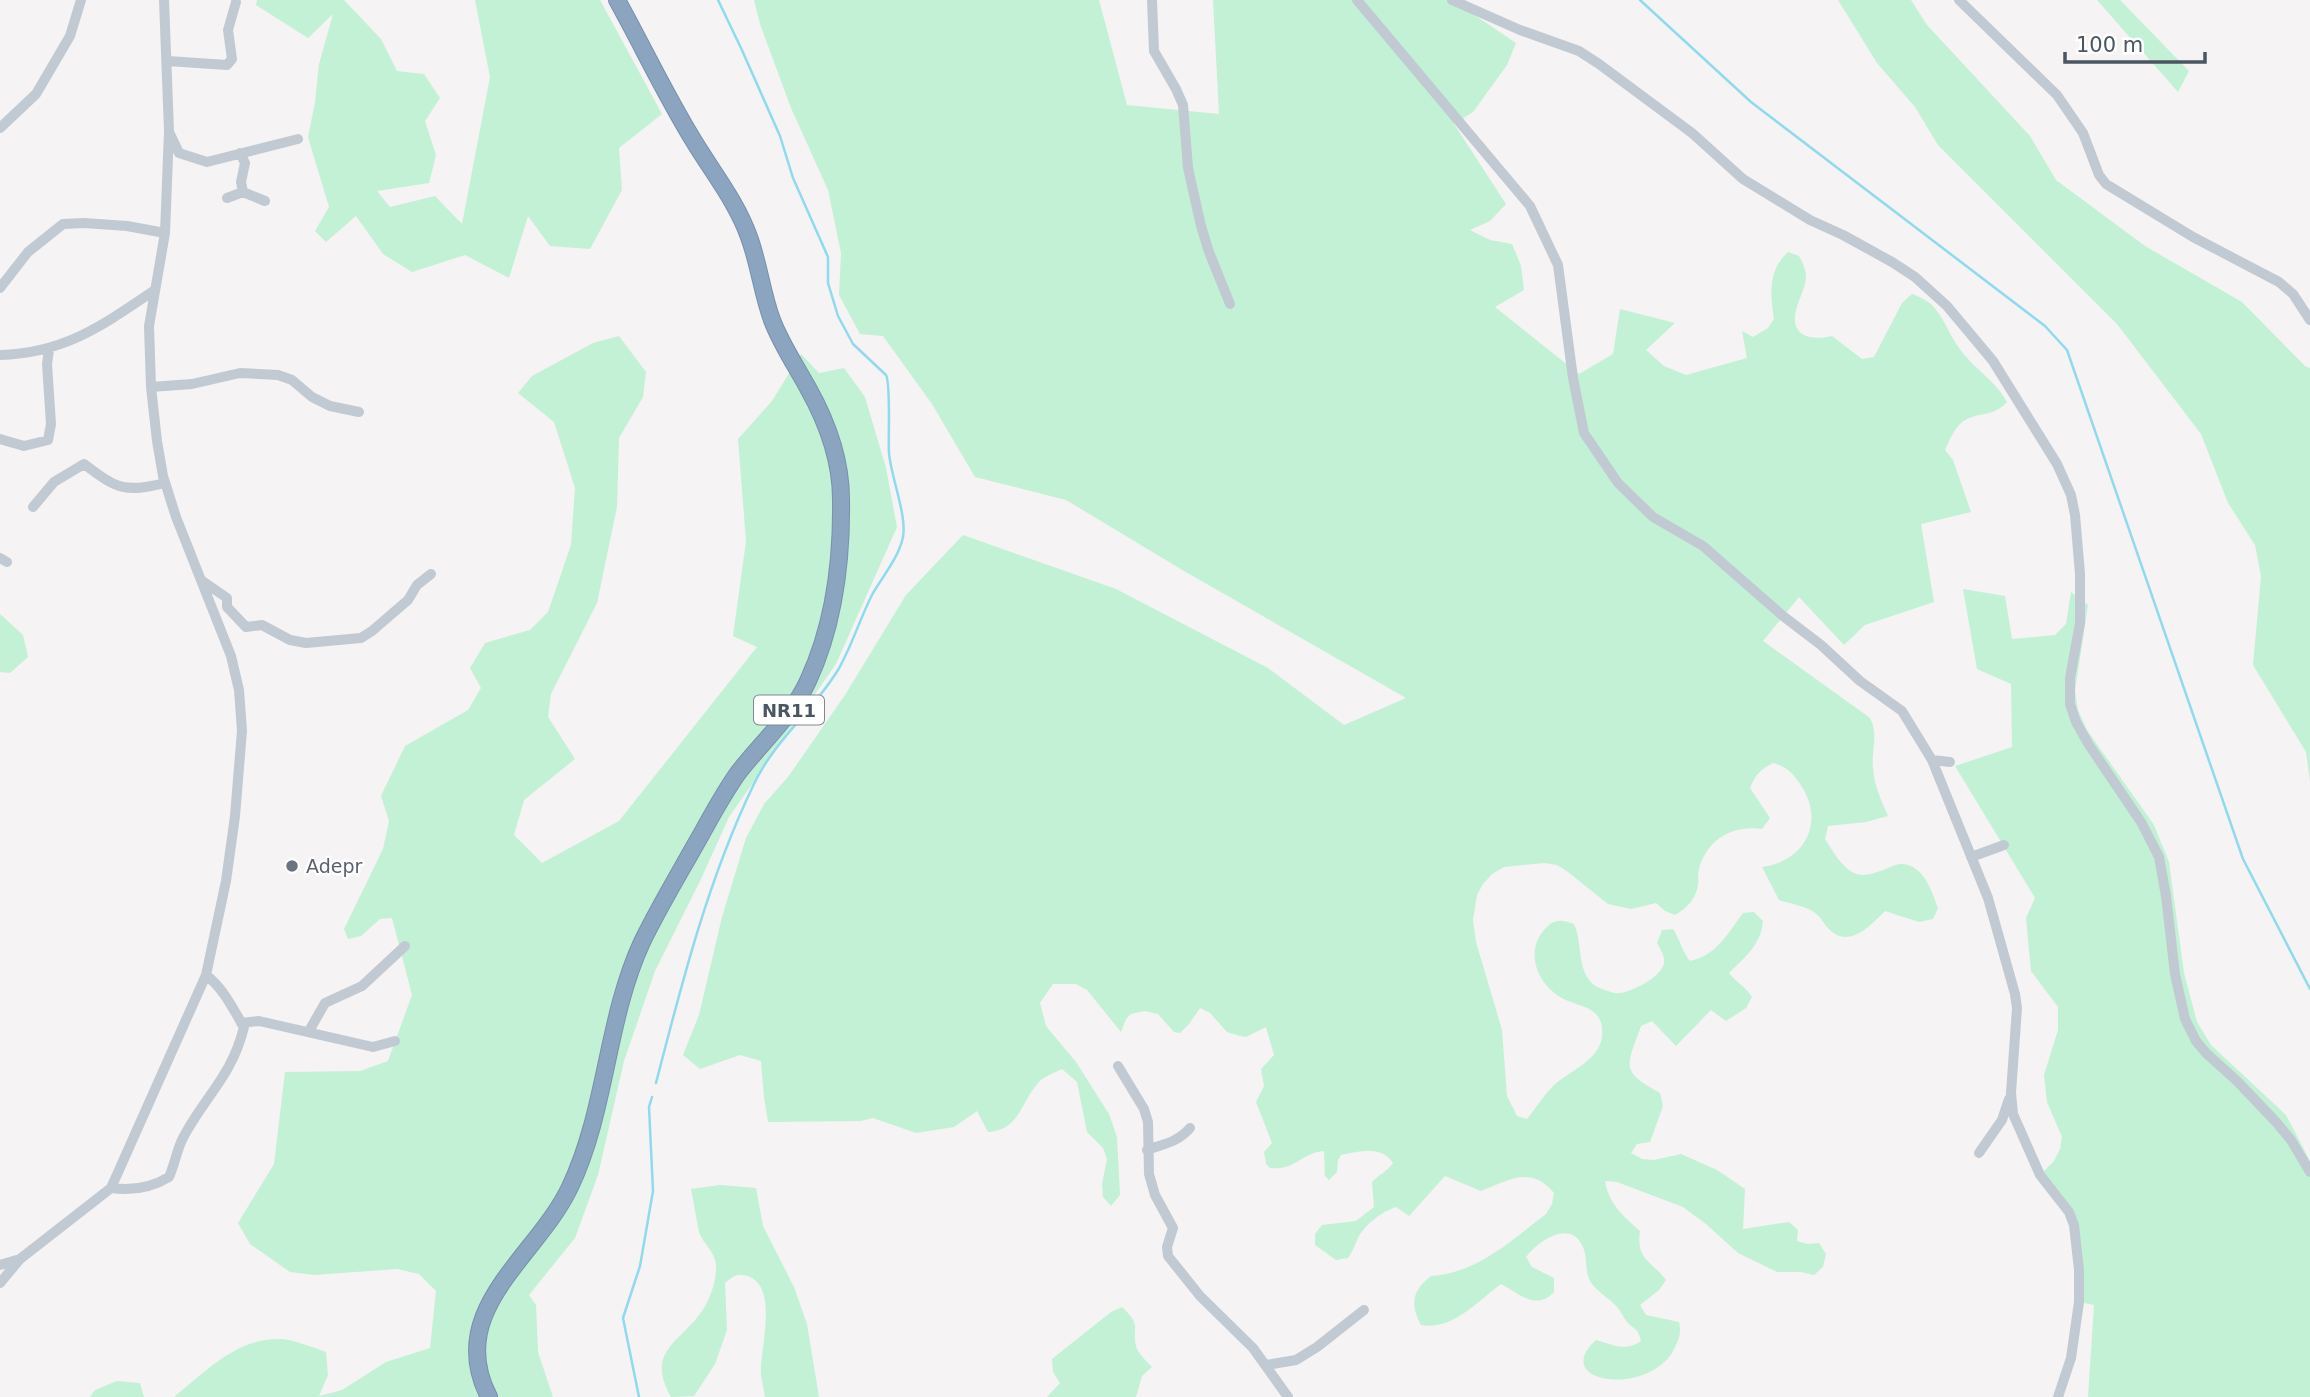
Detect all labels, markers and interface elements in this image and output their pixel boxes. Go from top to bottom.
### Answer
scale bar [2065,21,2205,65]
text: 100 m [2076,33,2143,57]
road number: NR11 [754,696,824,724]
place label: Adepr [306,855,362,877]
marker: Adepr [284,858,300,874]

